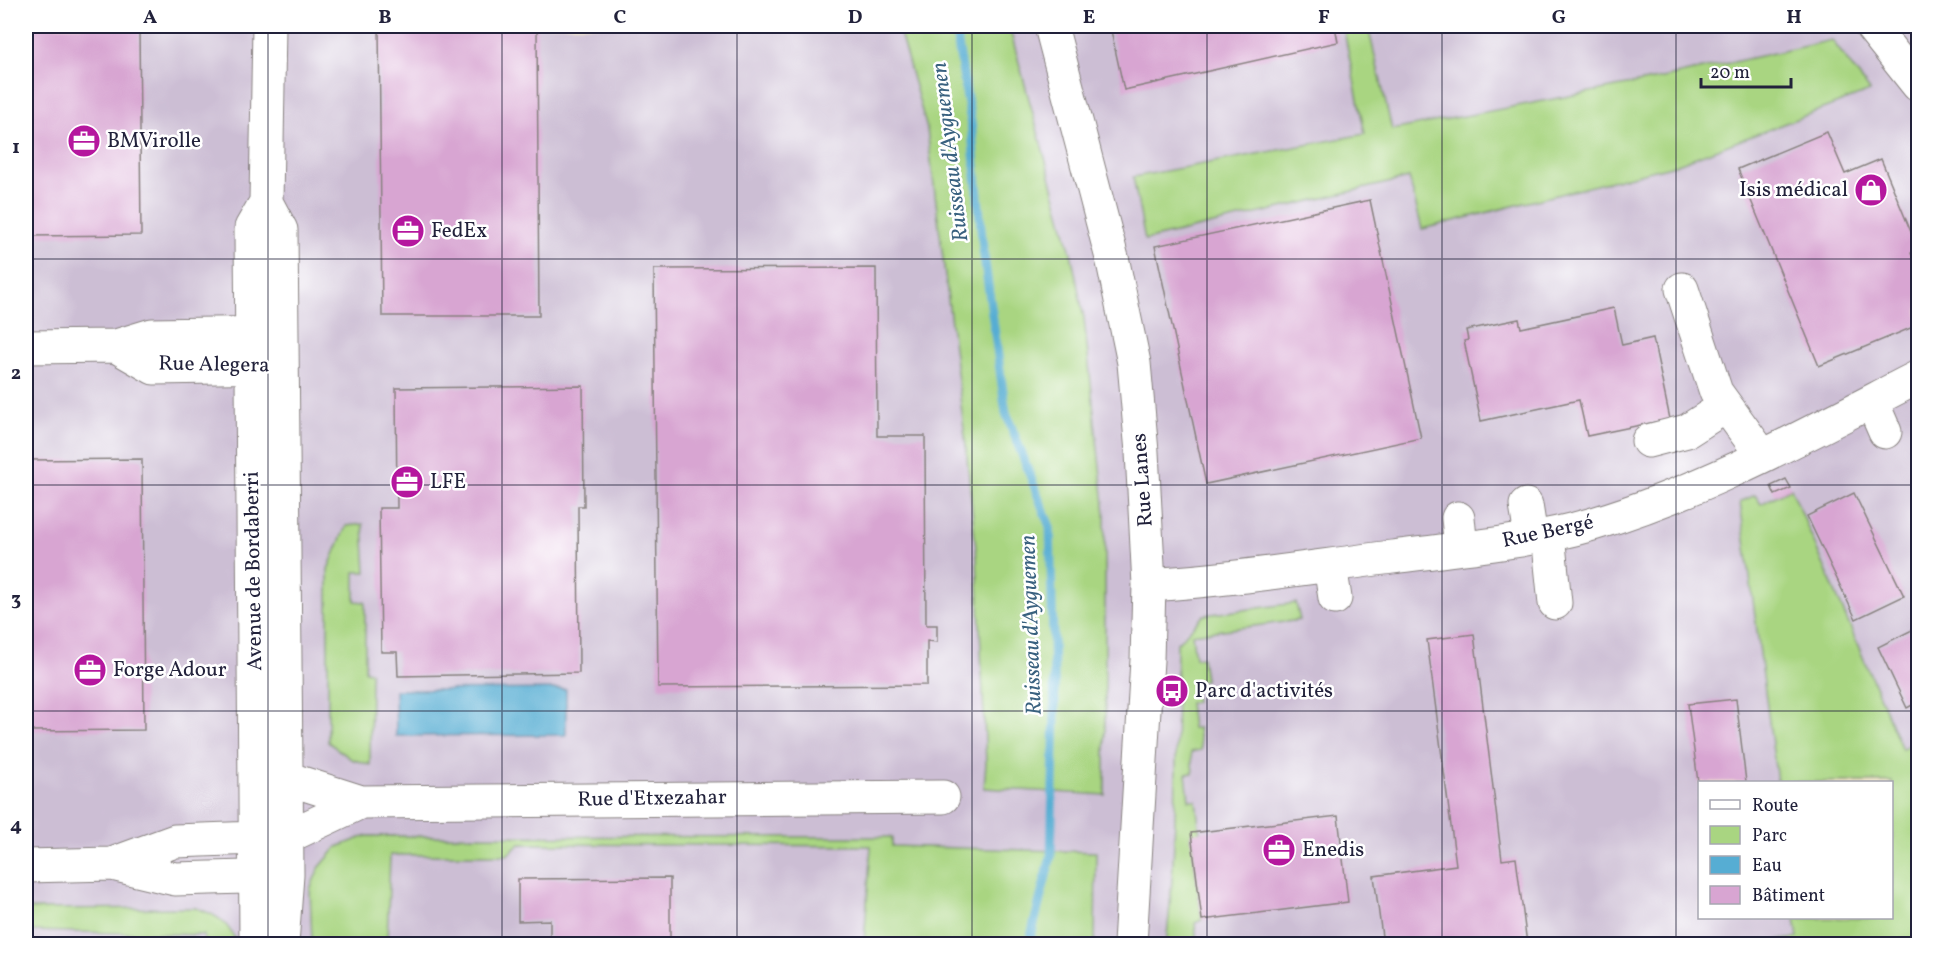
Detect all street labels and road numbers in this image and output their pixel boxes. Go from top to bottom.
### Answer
street label: Rue Alegera [158,350,270,380]
street label: Rue Lanes [1125,432,1161,528]
street label: Avenue de Bordaberri [238,471,270,671]
street label: Rue Bergé [1500,508,1596,556]
street label: Rue d'Etxezahar [577,783,727,815]

